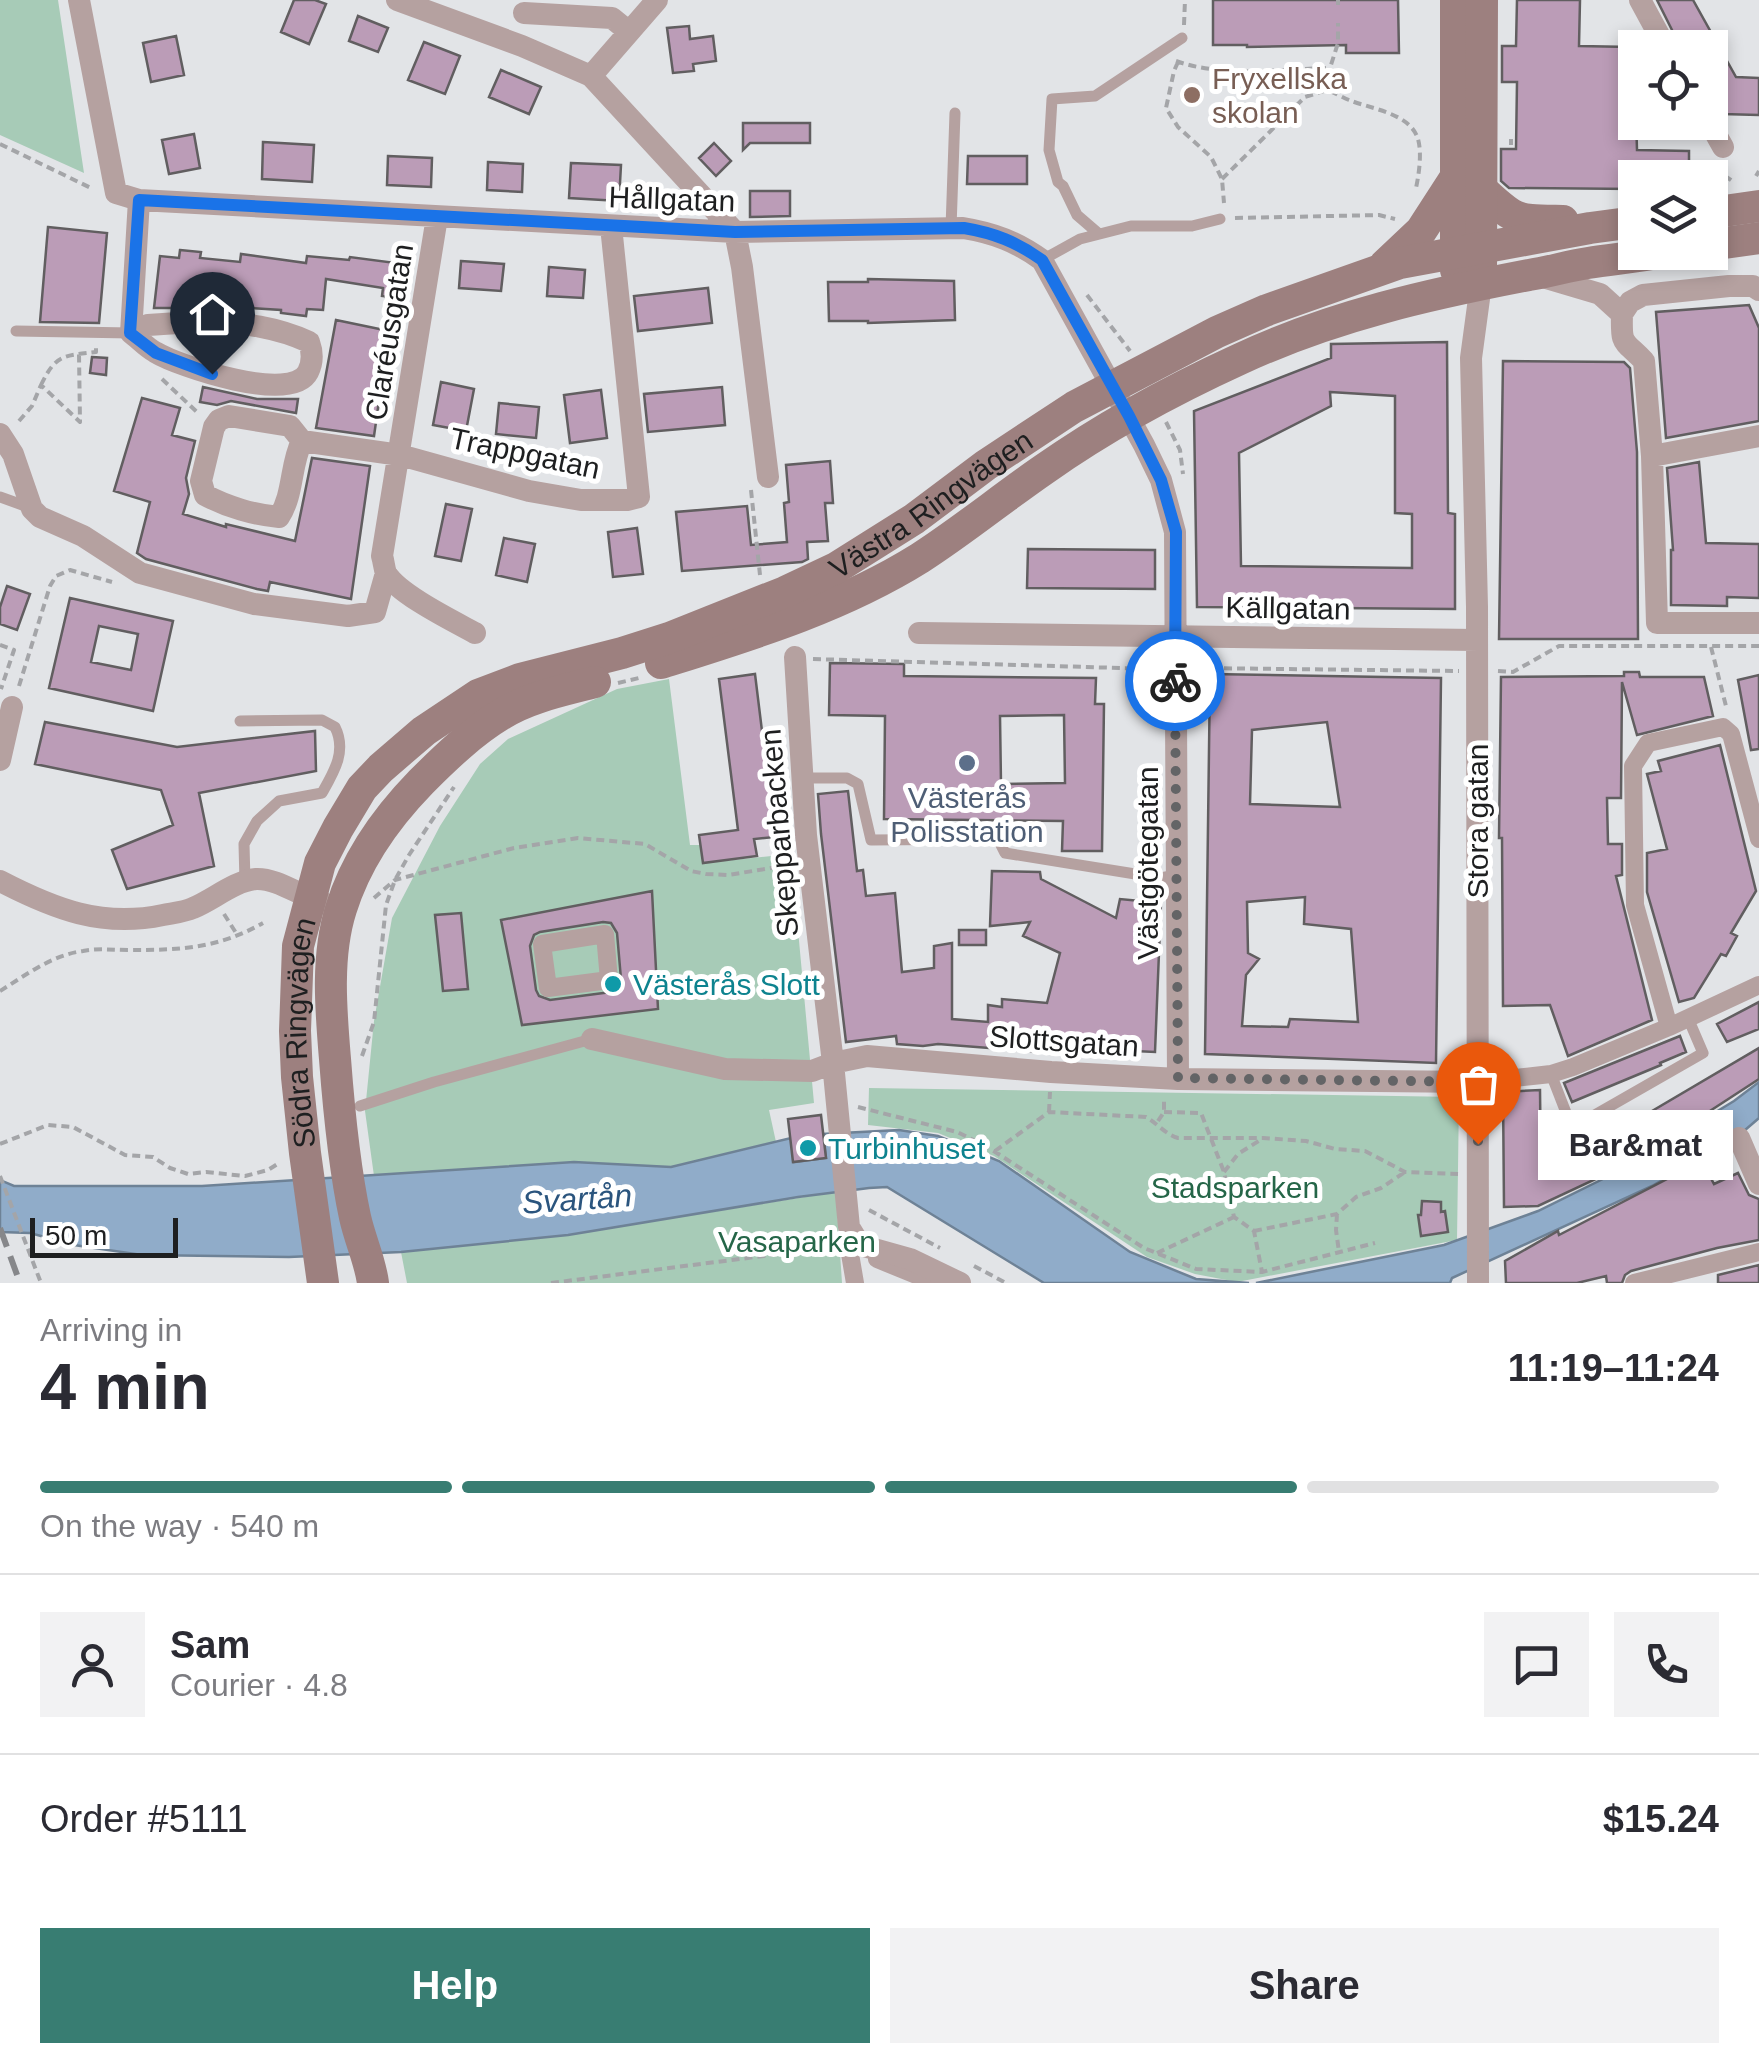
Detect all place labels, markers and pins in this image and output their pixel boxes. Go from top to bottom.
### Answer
place label: Fryxellska skolan [1212,62,1347,129]
marker: Fryxellska skolan [1181,84,1203,106]
pin [170,272,255,375]
marker: Västerås Polisstation [956,752,978,774]
place label: Västerås Polisstation [890,781,1044,848]
place label: Västerås Slott [633,968,820,1001]
marker: Västerås Slott [602,973,624,995]
pin [1436,1042,1521,1145]
callout: Bar&mat [1538,1109,1733,1179]
place label: Turbinhuset [828,1132,986,1165]
marker: Turbinhuset [797,1137,819,1159]

